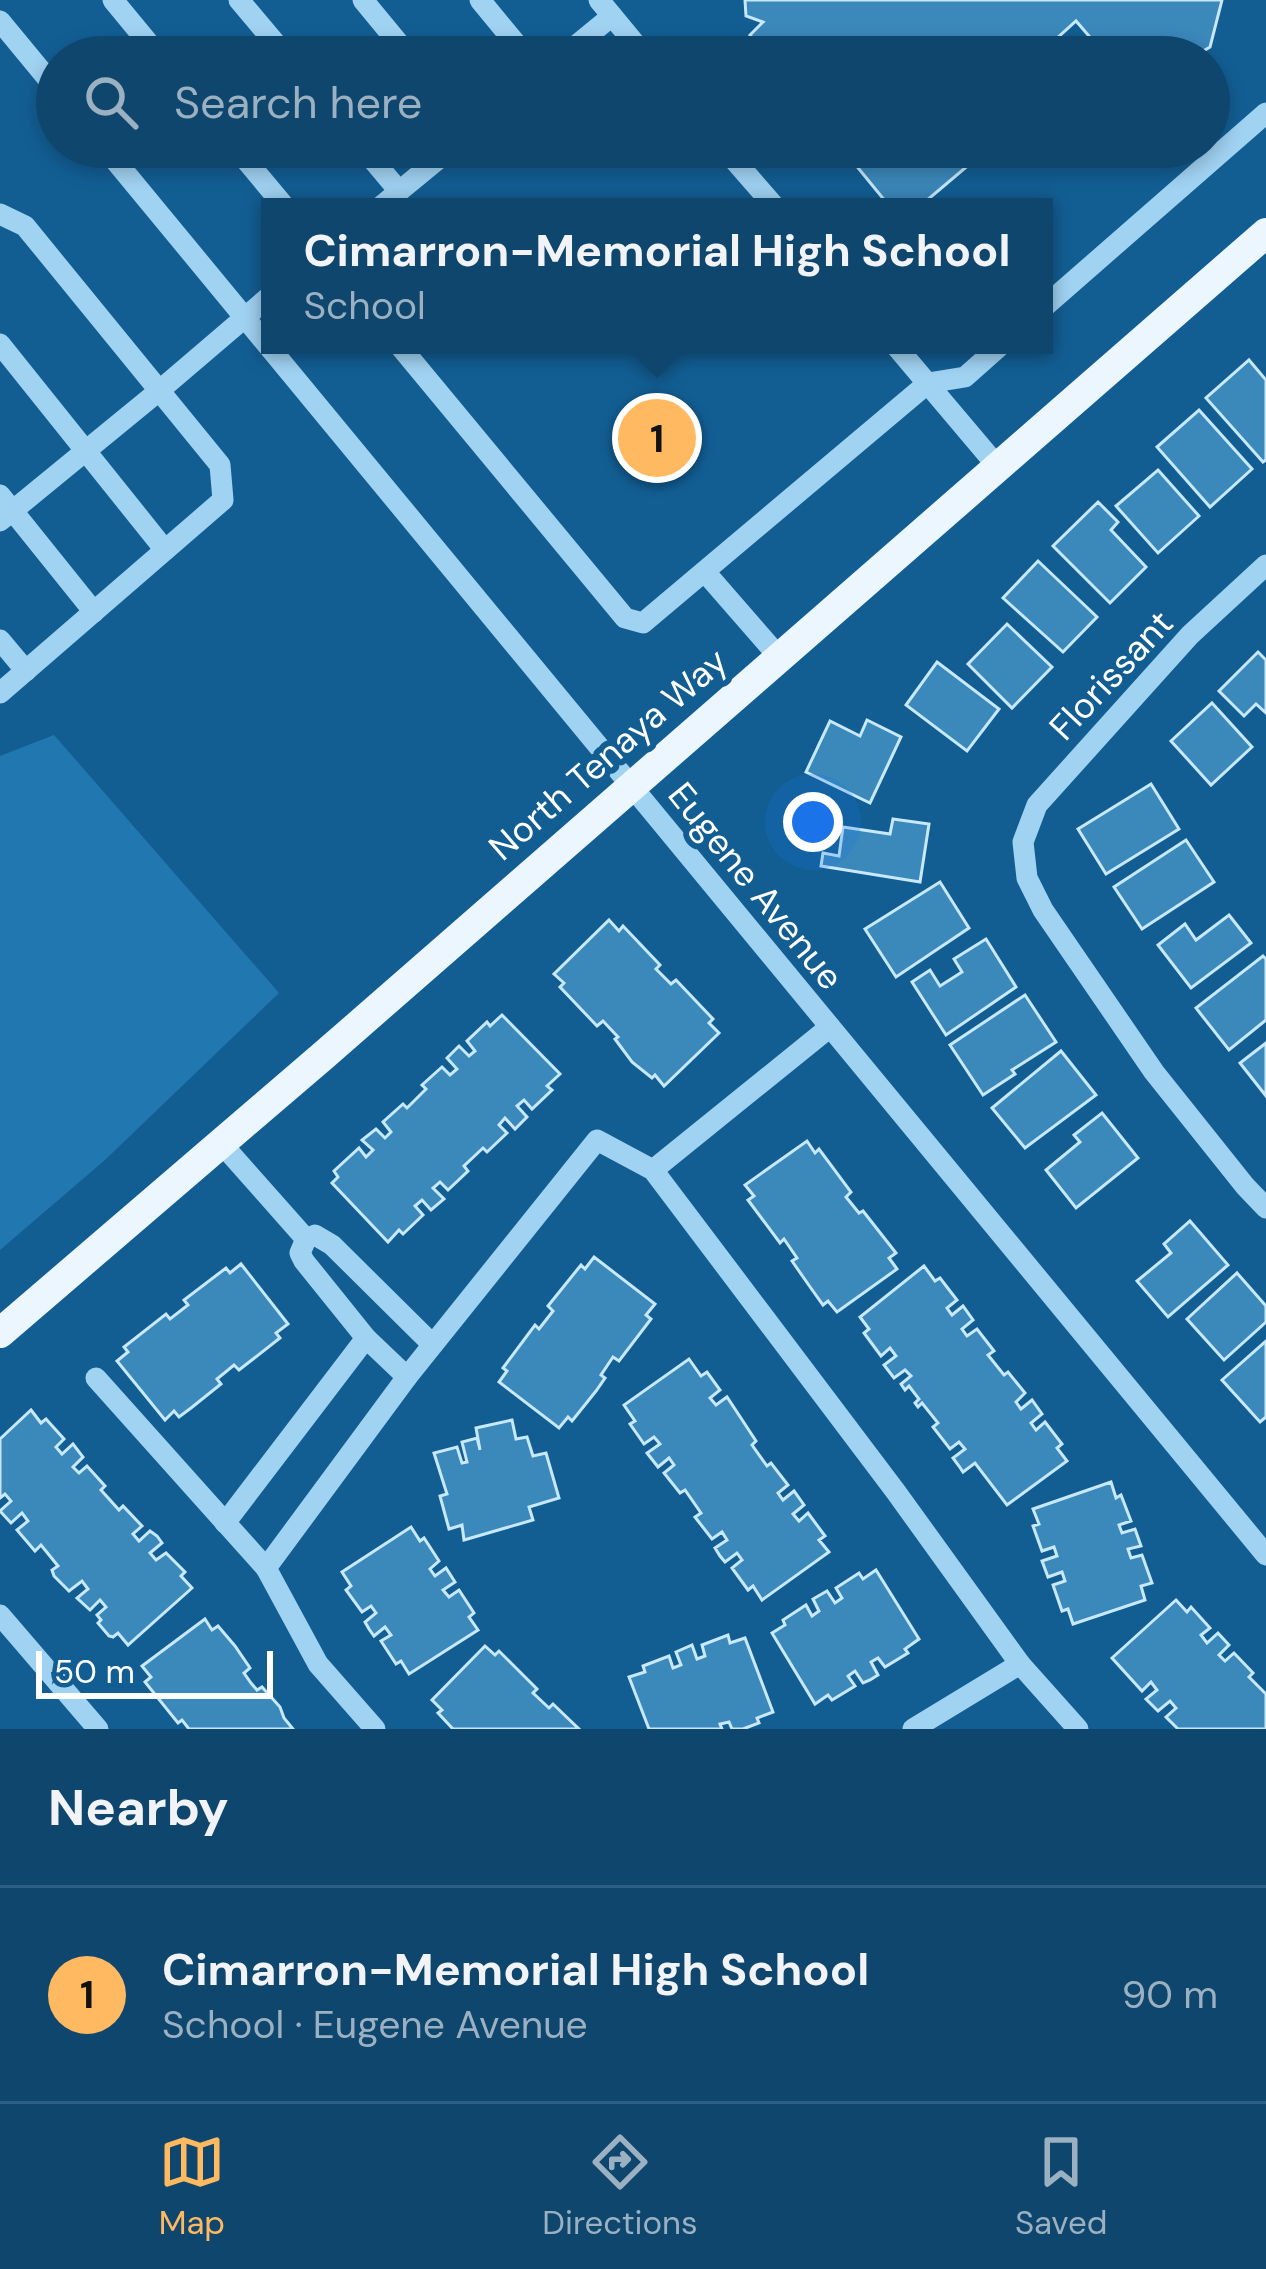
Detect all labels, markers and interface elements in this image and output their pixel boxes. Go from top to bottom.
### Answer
search box [36,36,1230,168]
icon: search [78,69,144,135]
text: Search here [174,73,422,132]
popup [261,198,1053,354]
text: Cimarron-Memorial High School [303,221,1011,280]
text: School [303,280,426,331]
pin: 1 [618,393,696,483]
street label: Florissant [1039,600,1183,750]
street label: North Tenaya Way [479,637,737,871]
street label: Eugene Avenue [658,773,854,999]
your location [783,792,843,852]
scale bar [36,1645,273,1698]
text: 50 m [54,1650,135,1693]
text: Nearby [48,1774,229,1841]
text: Cimarron-Memorial High School [162,1940,869,1999]
text: 1 [80,1969,94,2020]
text: 90 m [1122,1969,1218,2020]
text: School · Eugene Avenue [162,1999,588,2050]
tab: Map [159,2129,225,2244]
tab: Directions [542,2129,698,2244]
tab: Saved [1015,2129,1107,2244]

